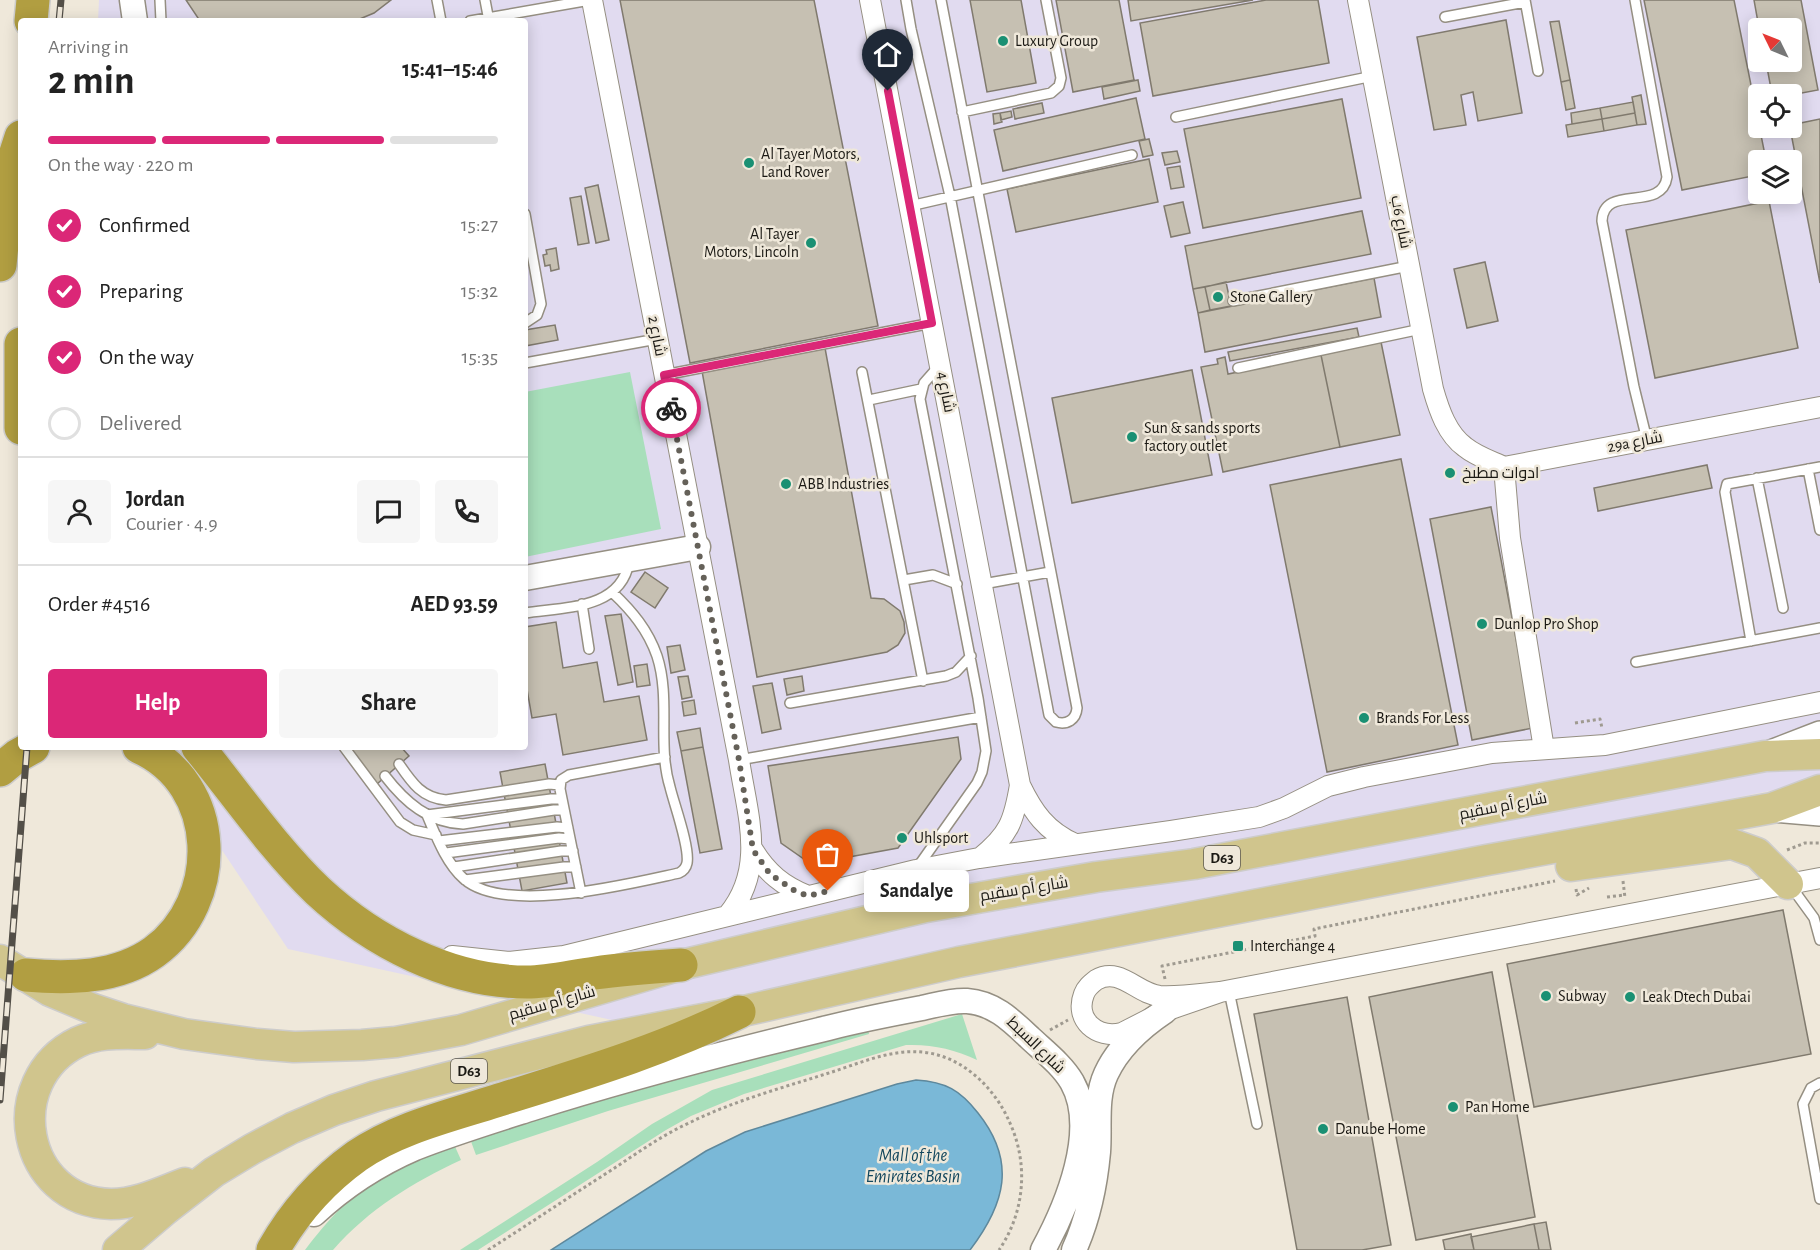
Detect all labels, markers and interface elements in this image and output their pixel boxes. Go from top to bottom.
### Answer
north arrow [1748,18,1802,72]
map controls [1748,18,1802,204]
pin [862,29,913,91]
place label: Luxury Group [1015,33,1098,50]
marker: Luxury Group [996,34,1010,48]
text: Arriving in [48,37,129,57]
icon: home [871,38,904,71]
text: 15:41–15:46 [402,58,498,80]
text: 2 min [48,62,135,101]
button: locate [1748,84,1802,138]
place label: Al Tayer Motors, Land Rover [761,146,860,180]
button: layers [1748,150,1802,204]
text: On the way · 220 m [48,155,194,175]
marker: Al Tayer Motors, Land Rover [742,156,756,170]
street label: شارع 6ب [1385,194,1415,251]
icon: check [48,209,81,242]
text: Confirmed [99,214,190,236]
text: 15:27 [461,215,498,235]
place label: Al Tayer Motors, Lincoln [704,226,800,260]
marker: Al Tayer Motors, Lincoln [804,236,818,250]
icon: check [48,275,81,308]
text: Preparing [99,280,183,302]
text: 15:32 [461,281,498,301]
place label: Stone Gallery [1230,289,1313,306]
marker: Stone Gallery [1211,290,1225,304]
street label: شارع 2 [642,314,670,358]
icon: check [48,341,81,374]
text: On the way [99,346,194,368]
text: 15:35 [462,347,498,367]
street label: شارع 4 [931,370,959,414]
courier [641,378,701,438]
icon: bike [655,392,688,425]
text: Delivered [99,412,182,434]
place label: Sun & sands sports factory outlet [1144,420,1260,455]
street label: 29a شارع [1606,428,1665,458]
marker: Sun & sands sports factory outlet [1125,430,1139,444]
place label: ادوات مطبخ [1462,465,1539,484]
marker: ادوات مطبخ [1443,466,1457,480]
place label: ABB Industries [798,476,889,492]
marker: ABB Industries [779,477,793,491]
button: person [48,480,111,543]
button: chat [357,480,420,543]
button: phone [435,480,498,543]
text: Jordan [126,488,185,510]
text: Courier · 4.9 [126,514,218,534]
text: Order #4516 [48,593,150,615]
text: AED 93.59 [411,593,498,615]
place label: Dunlop Pro Shop [1494,616,1599,632]
marker: Dunlop Pro Shop [1475,617,1489,631]
button: Help [48,669,267,738]
button: Share [279,669,498,738]
place label: Brands For Less [1376,710,1469,726]
marker: Brands For Less [1357,711,1371,725]
street label: شارع أم سقيم [1457,788,1549,825]
pin [802,829,853,891]
place label: Uhlsport [914,830,968,846]
marker: Uhlsport [895,831,909,845]
icon: bag [811,838,844,871]
road number: D63 [1204,846,1240,870]
callout: Sandalye [864,870,969,912]
street label: شارع أم سقيم [978,872,1070,907]
text: Sandalye [880,881,953,901]
place label: Interchange 4 [1250,938,1336,954]
marker: Interchange 4 [1231,939,1245,953]
street label: شارع أم سقيم [506,981,598,1026]
place label: Subway [1558,988,1606,1005]
marker: Subway [1539,989,1553,1003]
place label: Leak Dtech Dubai [1642,989,1751,1005]
marker: Leak Dtech Dubai [1623,990,1637,1004]
street label: شارع السبط [1002,1013,1069,1078]
road number: D63 [451,1059,487,1083]
place label: Pan Home [1465,1099,1530,1115]
marker: Pan Home [1446,1100,1460,1114]
place label: Danube Home [1335,1121,1426,1137]
marker: Danube Home [1316,1122,1330,1136]
water label: Mall of the Emirates Basin [866,1147,960,1186]

